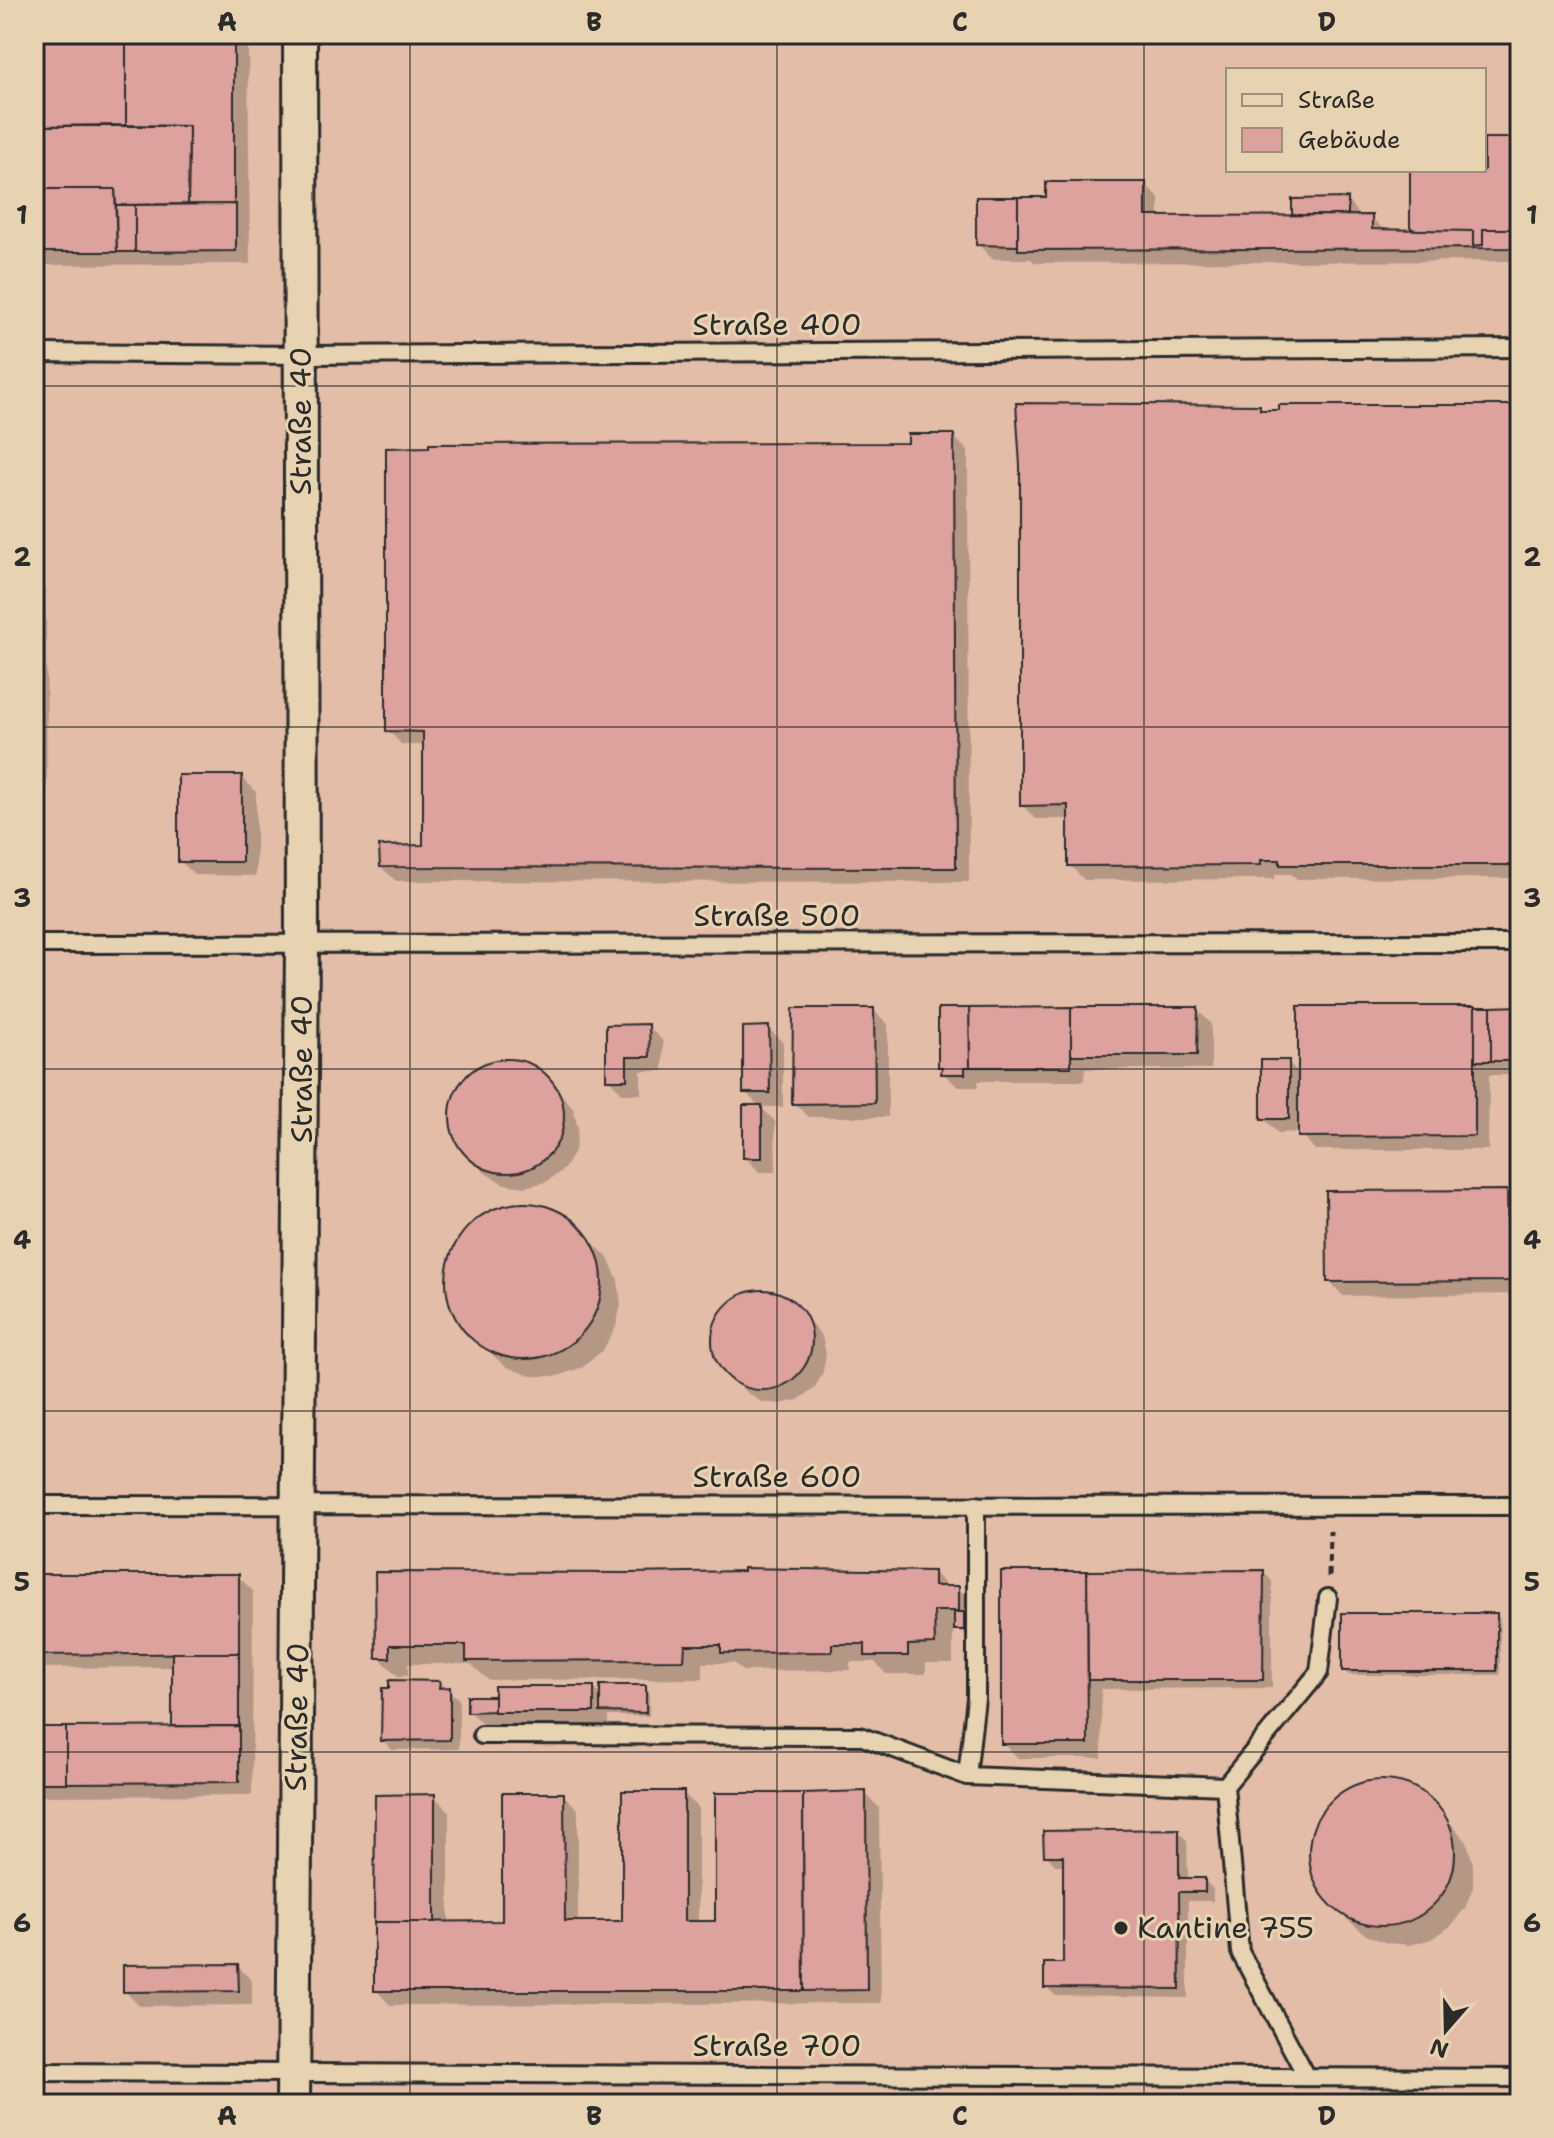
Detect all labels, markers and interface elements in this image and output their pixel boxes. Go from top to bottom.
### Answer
text: A [217,4,237,39]
text: B [586,4,602,39]
text: C [952,4,968,39]
text: D [1318,4,1336,39]
legend [1226,68,1486,172]
text: Straße [1298,84,1375,116]
text: Gebäude [1298,124,1400,156]
text: 1 [16,197,28,232]
text: 1 [1526,197,1538,232]
street label: Straße 400 [692,304,862,345]
street label: Straße 40 [280,347,321,495]
text: 2 [13,539,31,574]
text: 2 [1523,539,1541,574]
text: 3 [13,880,31,915]
text: 3 [1523,880,1541,915]
street label: Straße 500 [694,895,860,936]
street label: Straße 40 [281,995,322,1143]
text: 4 [13,1222,31,1257]
text: 4 [1523,1222,1541,1257]
street label: Straße 600 [693,1456,861,1497]
text: 5 [14,1564,30,1599]
text: 5 [1524,1564,1540,1599]
street label: Straße 40 [275,1642,318,1792]
text: 6 [13,1905,31,1940]
text: 6 [1523,1905,1541,1940]
place label: Kantine 755 [1137,1907,1314,1948]
marker: Kantine 755 [1112,1919,1130,1937]
north arrow [1406,1990,1486,2070]
street label: Straße 700 [693,2025,861,2066]
text: N [1426,2032,1452,2065]
text: A [217,2098,237,2133]
text: B [586,2098,602,2133]
text: C [952,2098,968,2133]
text: D [1318,2098,1336,2133]

